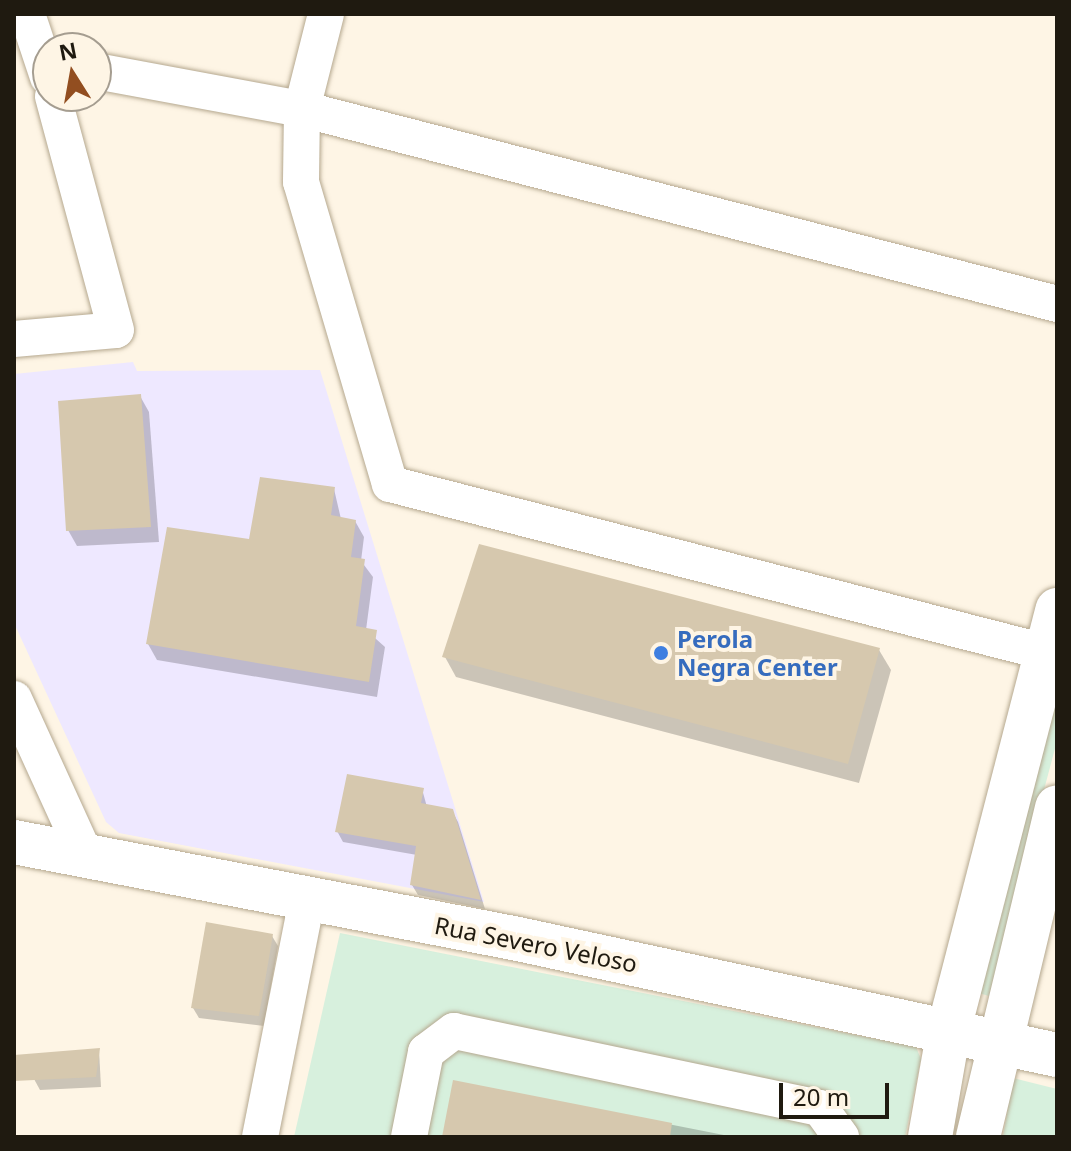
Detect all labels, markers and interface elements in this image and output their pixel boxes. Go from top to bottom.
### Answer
north arrow [32,32,112,112]
text: N [56,34,79,67]
place label: Perola Negra Center [677,625,838,681]
marker: Perola Negra Center [652,644,670,662]
street label: Rua Severo Veloso [432,910,640,978]
scale bar [783,1067,893,1117]
text: 20 m [793,1080,849,1113]

